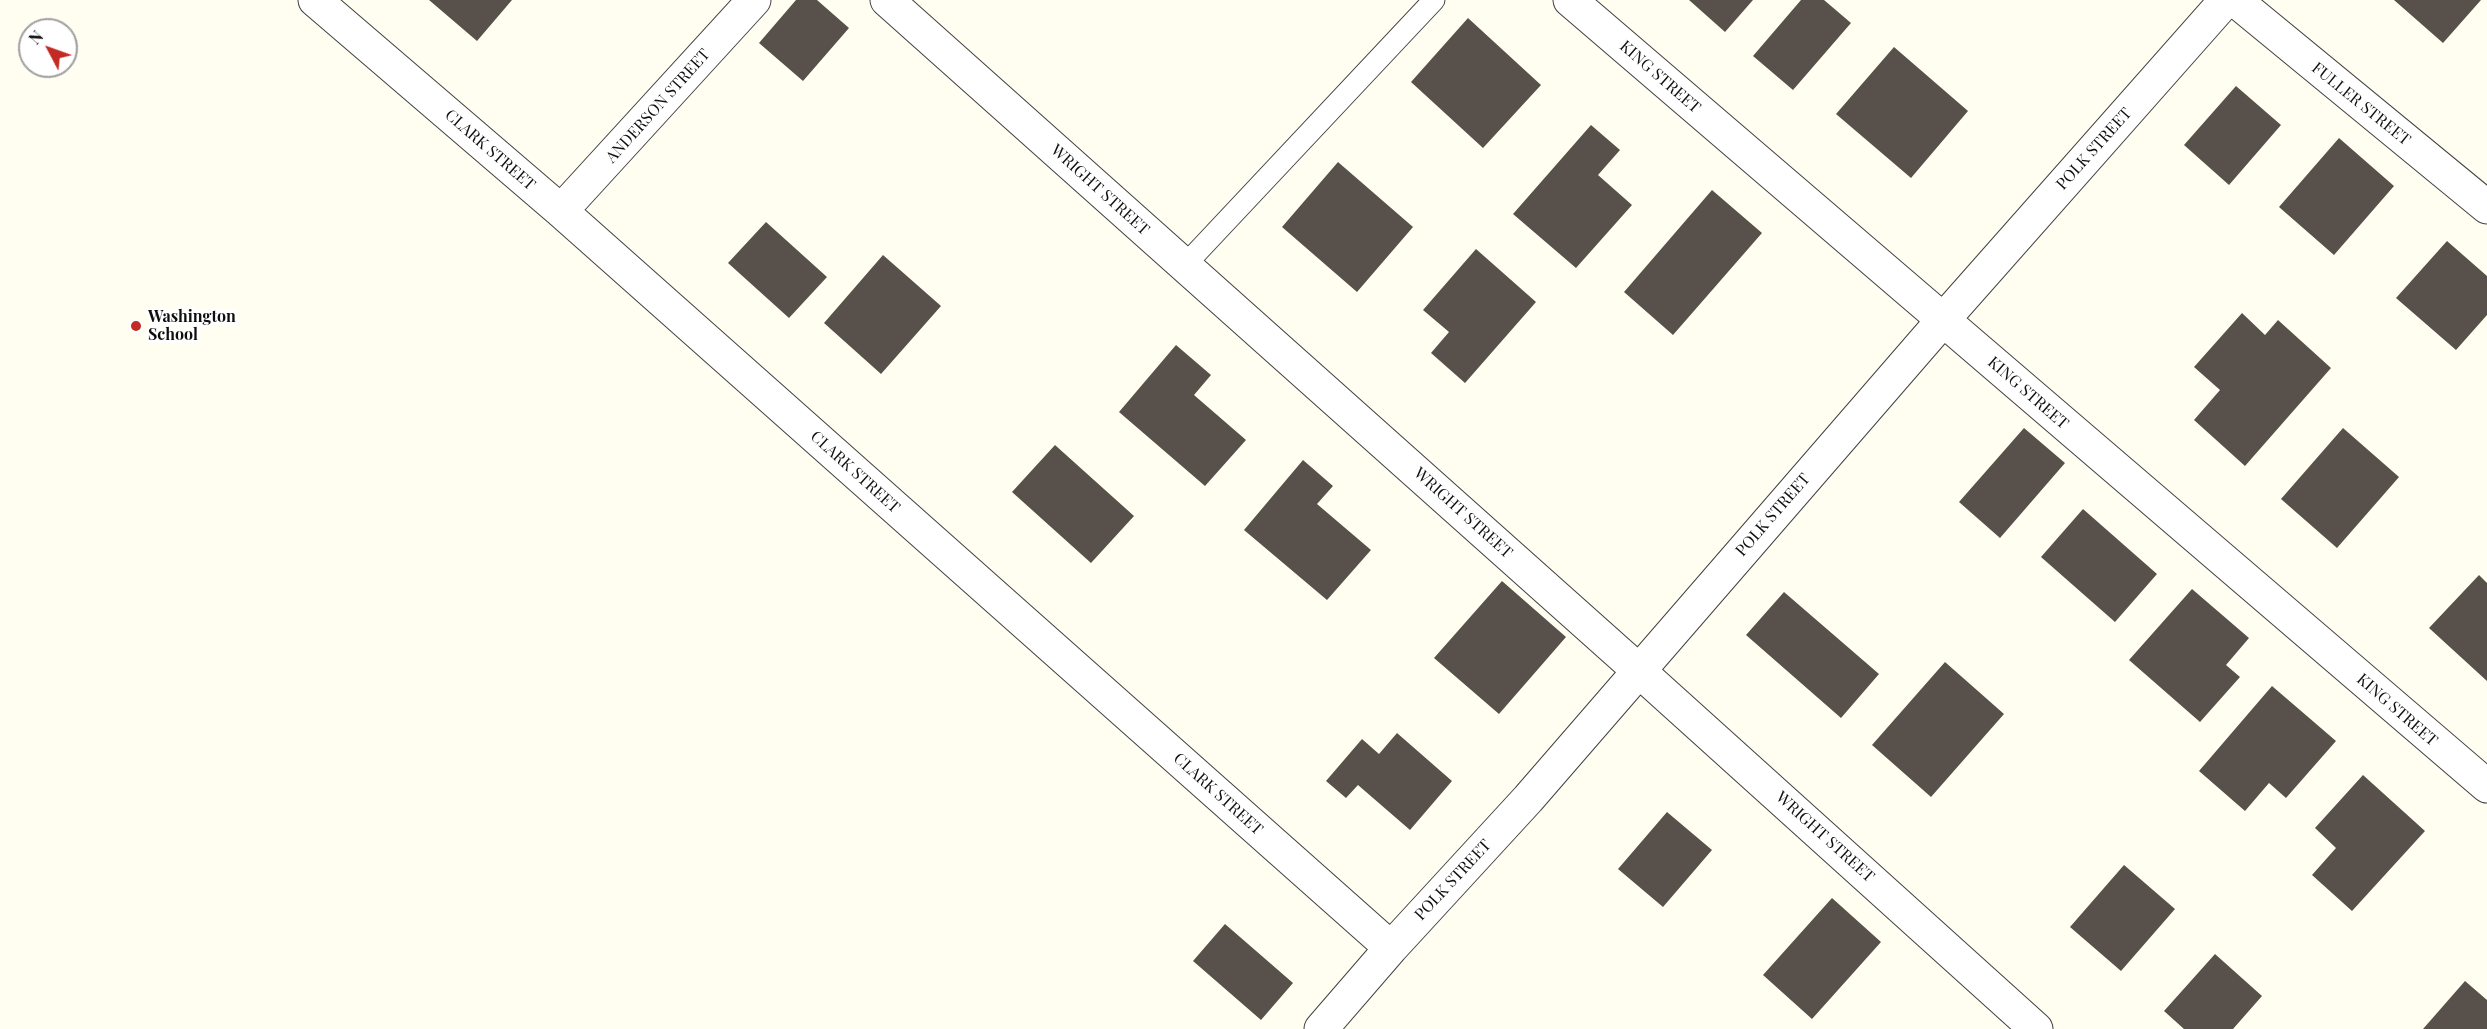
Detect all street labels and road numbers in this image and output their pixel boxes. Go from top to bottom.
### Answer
street label: KING STREET [1616,37,1704,117]
street label: ANDERSON STREET [602,45,714,167]
street label: FULLER STREET [2308,58,2414,150]
street label: POLK STREET [2052,104,2136,194]
street label: CLARK STREET [441,106,539,194]
street label: WRIGHT STREET [1047,141,1153,239]
street label: KING STREET [1984,353,2072,433]
street label: CLARK STREET [806,427,904,517]
street label: WRIGHT STREET [1410,464,1516,562]
street label: POLK STREET [1732,470,1814,560]
street label: KING STREET [2353,670,2441,750]
street label: CLARK STREET [1169,749,1267,839]
street label: WRIGHT STREET [1772,788,1878,886]
street label: POLK STREET [1411,836,1495,924]

